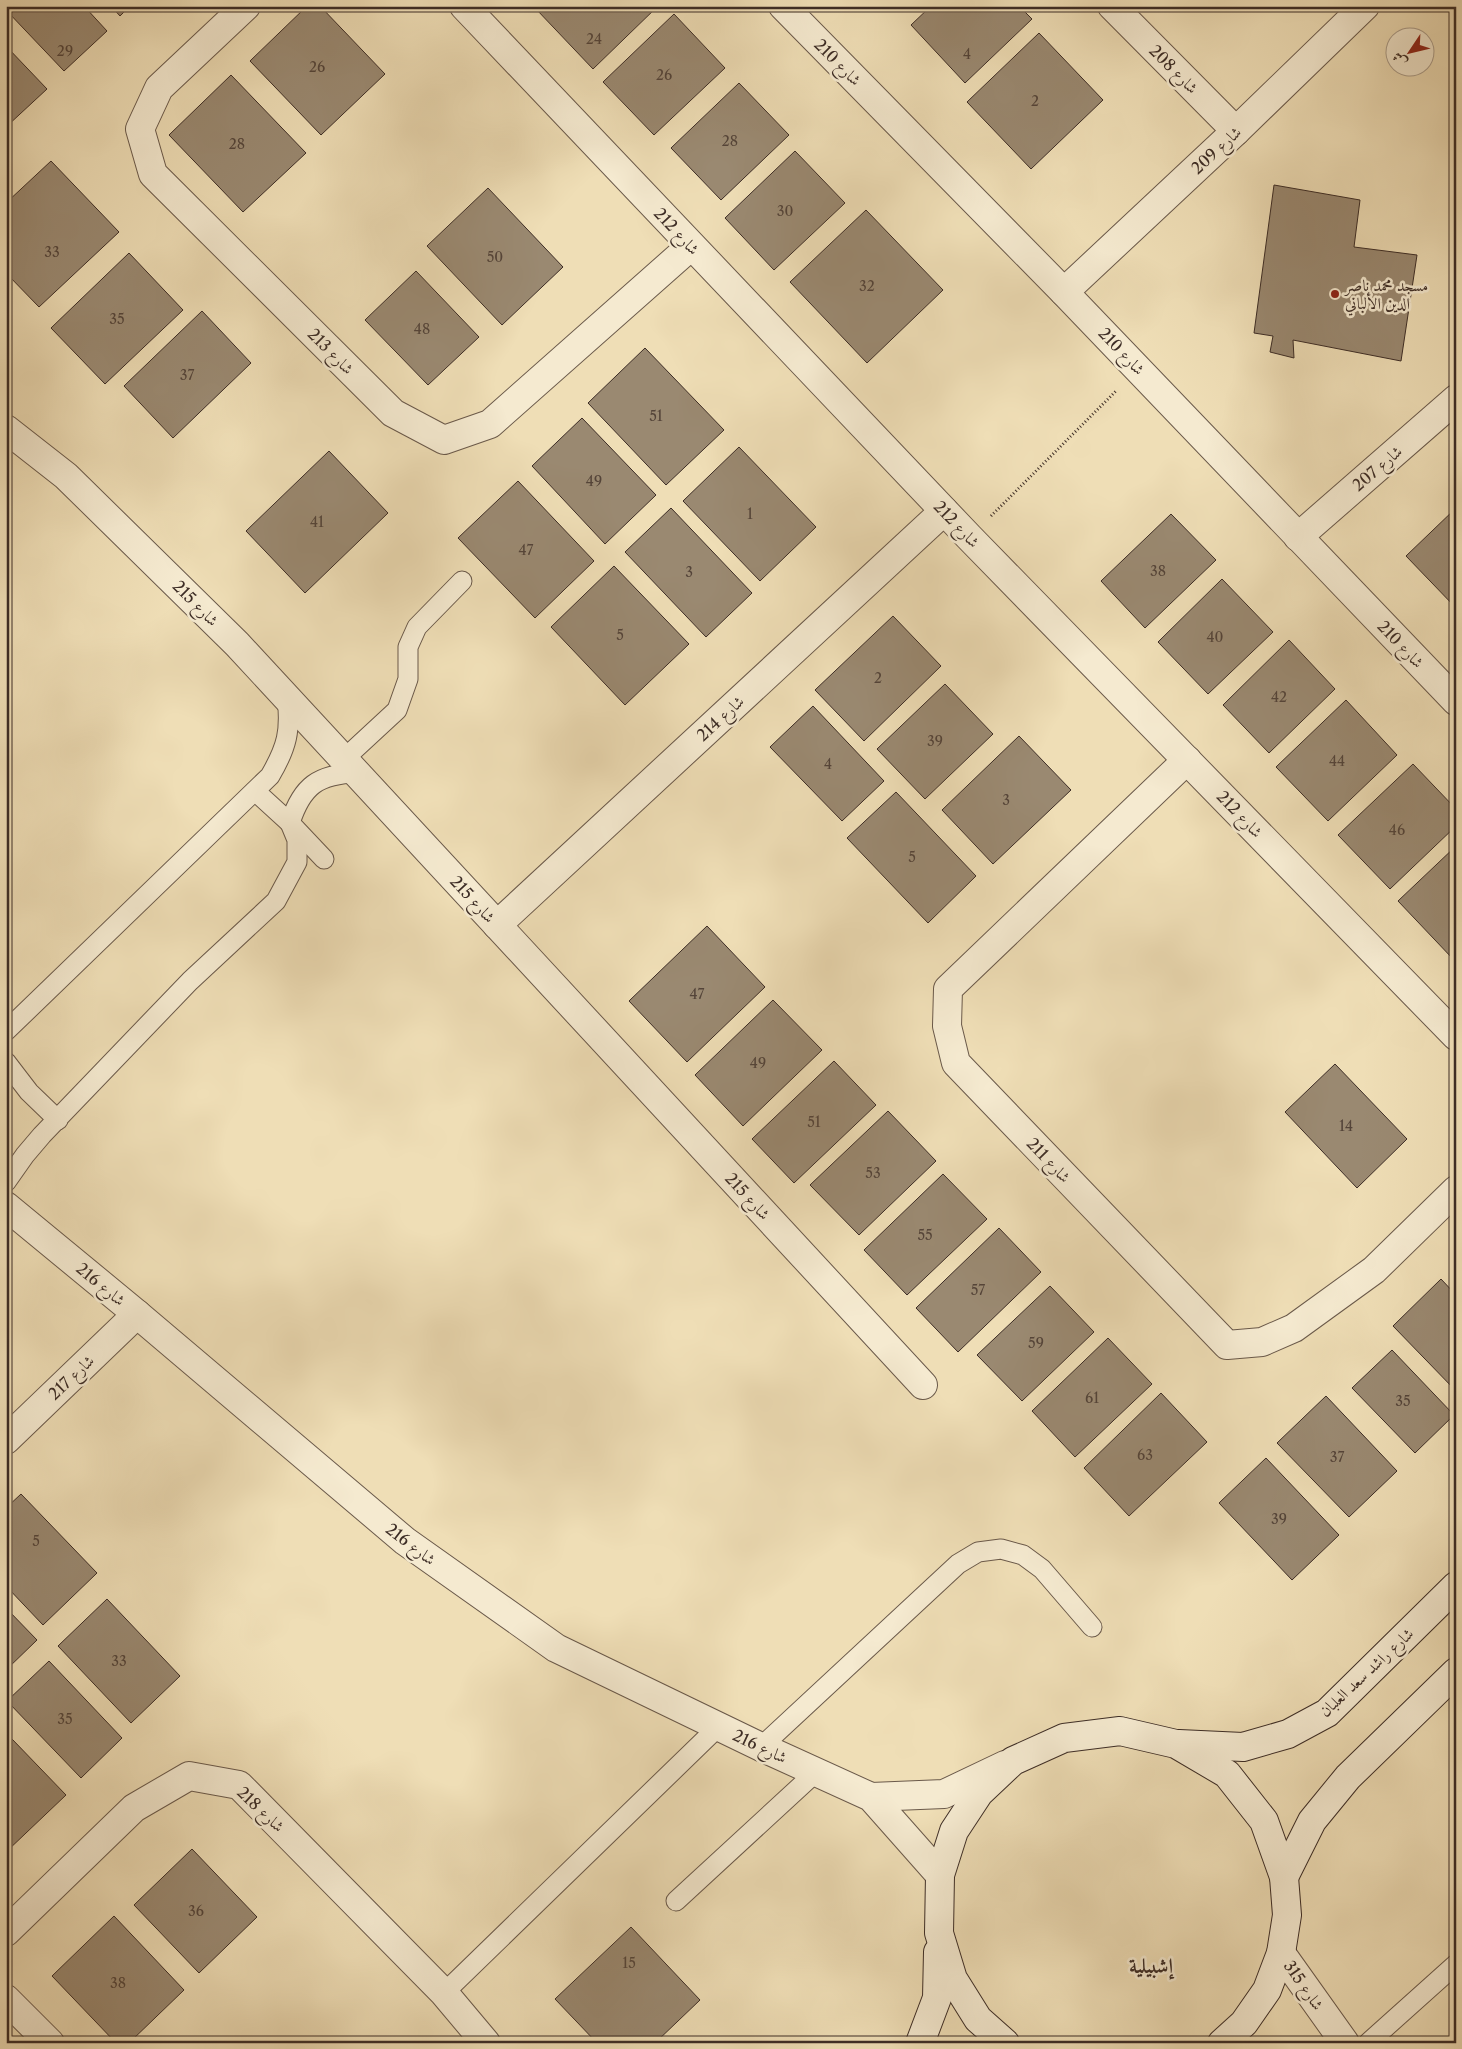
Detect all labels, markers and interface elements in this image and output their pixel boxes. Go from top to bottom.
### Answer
north arrow [1384,28,1434,78]
house number: 24 [586,30,602,48]
street label: شارع 210 [808,34,866,92]
street label: شارع 208 [1143,40,1203,100]
house number: 29 [57,42,73,60]
house number: 4 [963,45,971,63]
text: ش [1388,49,1411,70]
house number: 26 [309,58,325,76]
house number: 26 [656,66,672,84]
house number: 2 [1031,92,1039,110]
street label: شارع 209 [1187,122,1248,181]
house number: 28 [722,132,738,150]
house number: 28 [229,135,245,153]
house number: 30 [777,202,793,220]
street label: شارع 212 [647,203,704,261]
house number: 33 [44,243,60,261]
house number: 50 [487,248,503,266]
place label: مسجد محمد ناصر الدين الألباني [1343,275,1428,316]
house number: 32 [859,277,875,295]
marker: مسجد محمد ناصر الدين الألباني [1329,288,1341,300]
house number: 35 [109,310,125,328]
house number: 48 [414,320,430,338]
street label: شارع 210 [1092,323,1149,382]
street label: شارع 213 [301,324,358,381]
house number: 37 [180,366,194,384]
house number: 51 [649,407,663,425]
street label: شارع 207 [1348,441,1409,498]
house number: 49 [586,472,602,490]
street label: شارع 212 [927,496,984,554]
house number: 1 [747,505,753,523]
house number: 41 [310,513,324,531]
house number: 47 [519,541,534,559]
house number: 38 [1150,562,1166,580]
house number: 3 [685,563,693,581]
street label: شارع 215 [166,576,223,633]
street label: شارع 210 [1371,616,1428,675]
house number: 5 [616,626,624,644]
house number: 40 [1207,628,1224,646]
house number: 2 [874,669,882,687]
house number: 42 [1271,688,1287,706]
street label: شارع 214 [692,691,750,748]
house number: 39 [927,732,943,750]
house number: 44 [1329,752,1345,770]
house number: 4 [824,755,832,773]
street label: شارع 212 [1210,786,1267,844]
house number: 3 [1002,791,1010,809]
house number: 46 [1389,821,1405,839]
house number: 5 [908,848,916,866]
street label: شارع 215 [443,871,500,929]
house number: 47 [690,985,705,1003]
house number: 49 [750,1054,766,1072]
house number: 51 [807,1113,821,1131]
house number: 14 [1339,1117,1353,1135]
street label: شارع 211 [1020,1133,1075,1189]
house number: 53 [865,1164,881,1182]
street label: شارع 215 [718,1168,775,1226]
house number: 55 [917,1226,933,1244]
street label: شارع 216 [70,1258,130,1313]
house number: 57 [971,1281,985,1299]
house number: 59 [1028,1334,1044,1352]
street label: شارع 217 [44,1350,101,1406]
house number: 61 [1085,1389,1099,1407]
house number: 35 [1395,1392,1411,1410]
house number: 63 [1137,1446,1153,1464]
house number: 37 [1330,1448,1344,1466]
house number: 39 [1271,1510,1287,1528]
street label: شارع 216 [380,1519,440,1572]
house number: 5 [32,1532,40,1550]
street label: شارع راشد سعد العلبان [1315,1623,1420,1724]
house number: 33 [111,1652,127,1670]
house number: 35 [57,1710,73,1728]
street label: شارع 216 [728,1725,790,1771]
street label: شارع 218 [230,1782,289,1839]
house number: 36 [188,1902,204,1920]
district label: إشبيلية [1129,1953,1174,1980]
house number: 15 [622,1954,636,1972]
street label: شارع 315 [1276,1956,1328,2016]
house number: 38 [110,1974,126,1992]

